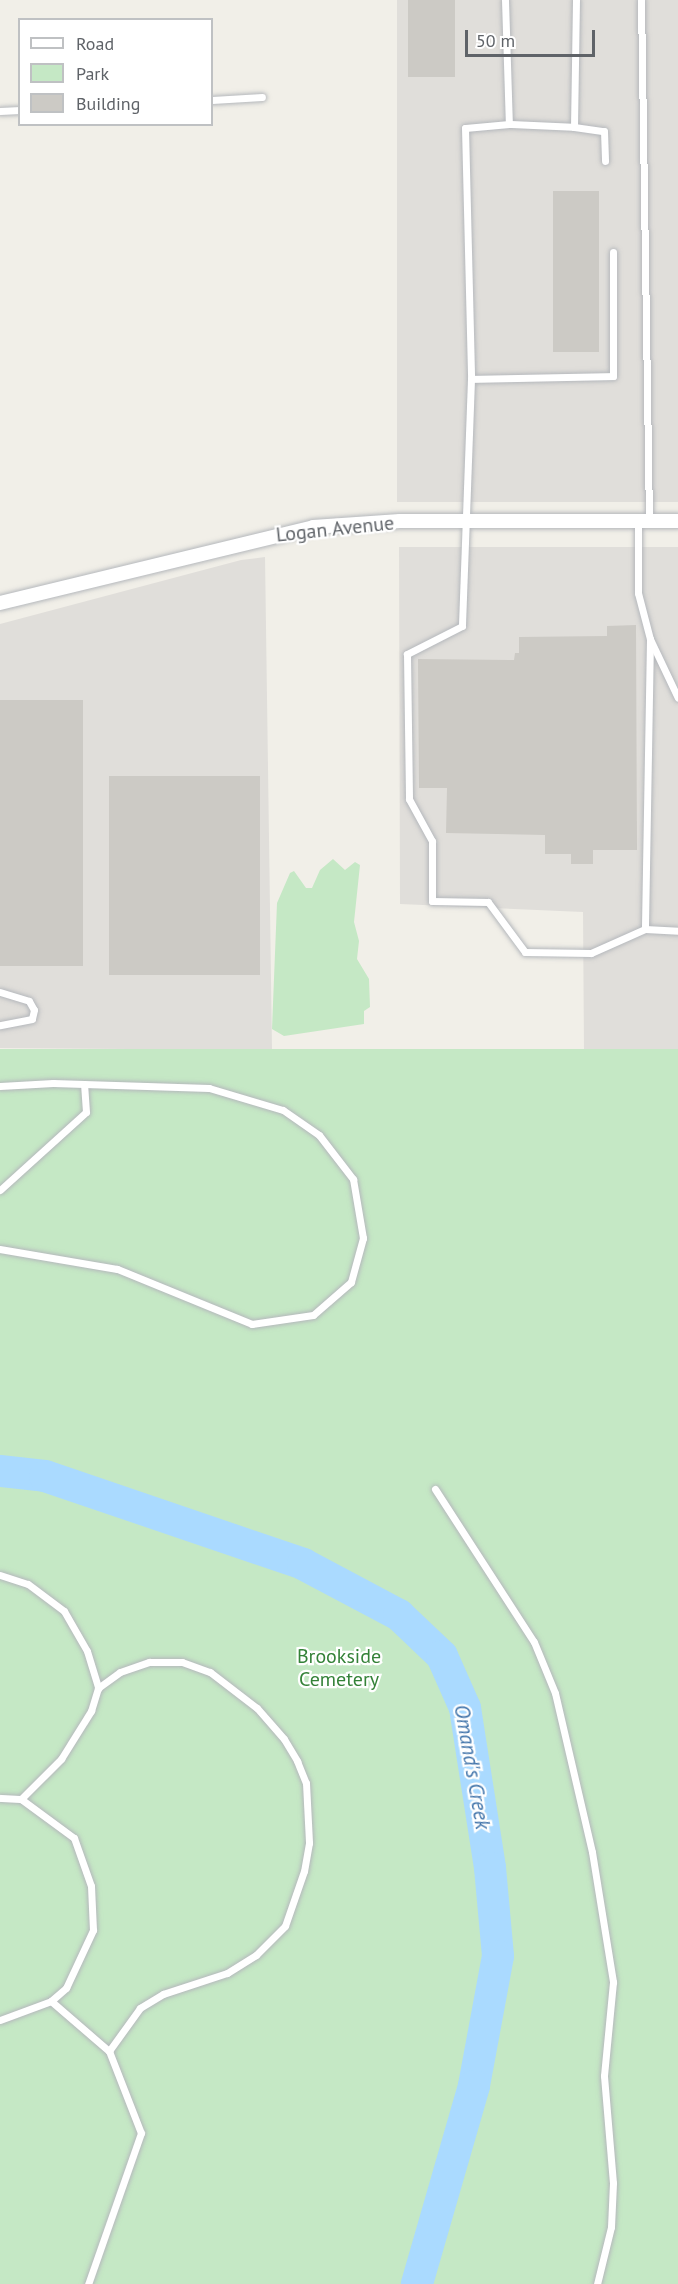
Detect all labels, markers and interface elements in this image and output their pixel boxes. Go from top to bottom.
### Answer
legend [18,18,213,126]
scale bar [468,18,598,56]
text: 50 m [476,29,515,52]
text: Road [76,32,114,55]
text: Park [76,62,109,85]
text: Building [76,92,140,115]
street label: Logan Avenue [274,511,396,547]
park label: Brookside Cemetery [297,1644,381,1691]
water label: Omand's Creek [449,1703,495,1831]

